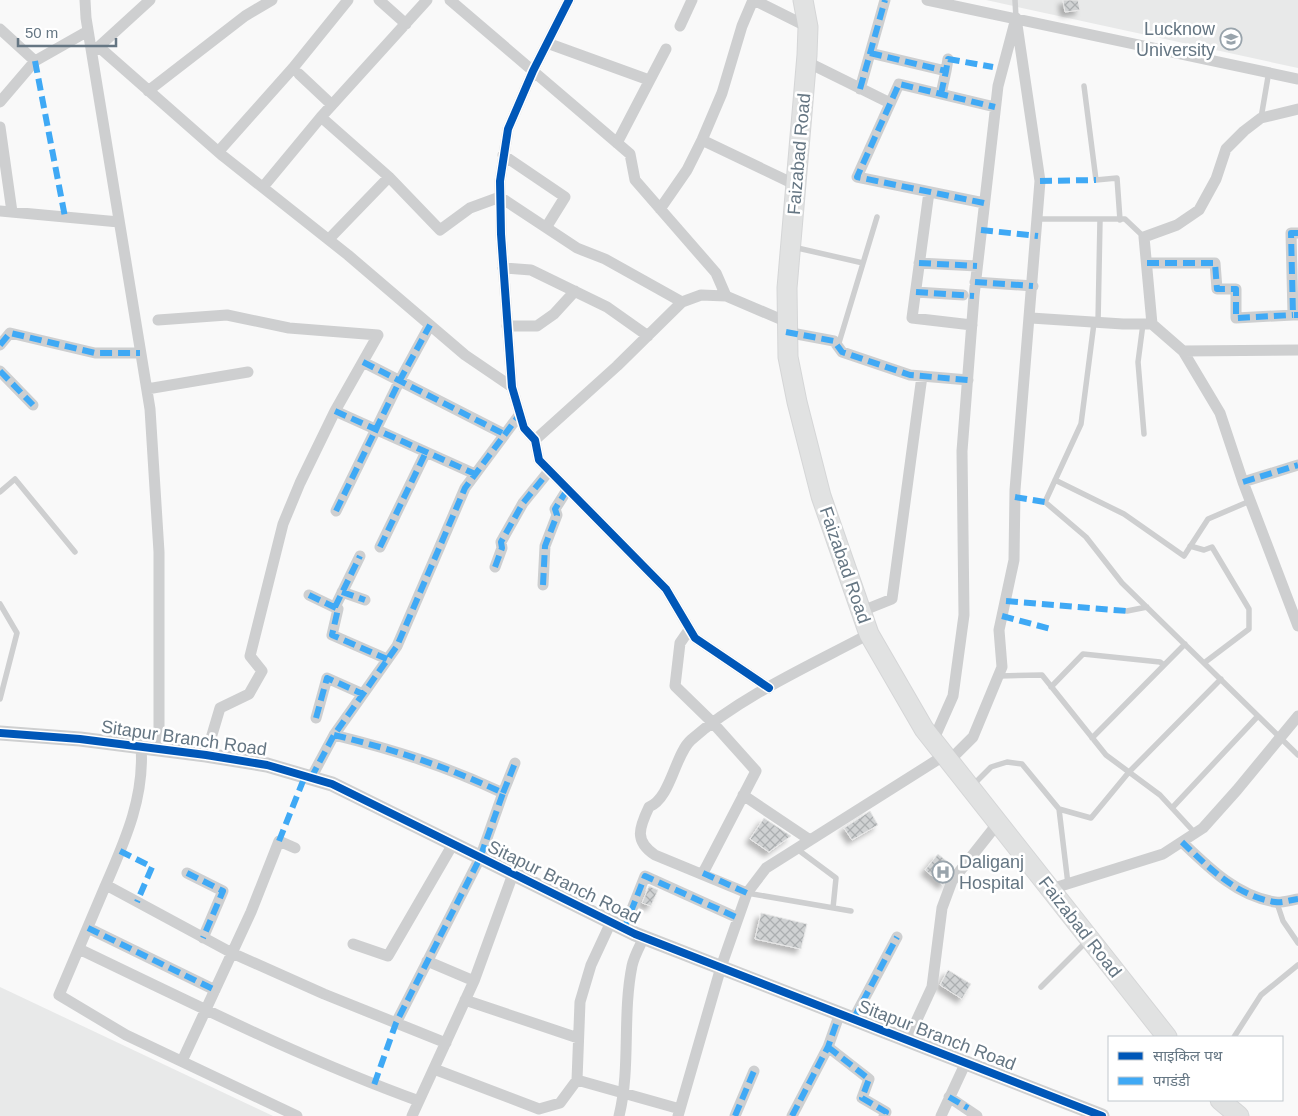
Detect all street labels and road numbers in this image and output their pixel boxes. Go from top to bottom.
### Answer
street label: Faizabad Road [784,92,814,216]
street label: Faizabad Road [816,504,874,626]
street label: Sitapur Branch Road [100,716,268,760]
street label: Sitapur Branch Road [485,836,643,928]
street label: Faizabad Road [1035,873,1125,981]
street label: Sitapur Branch Road [855,996,1019,1074]

